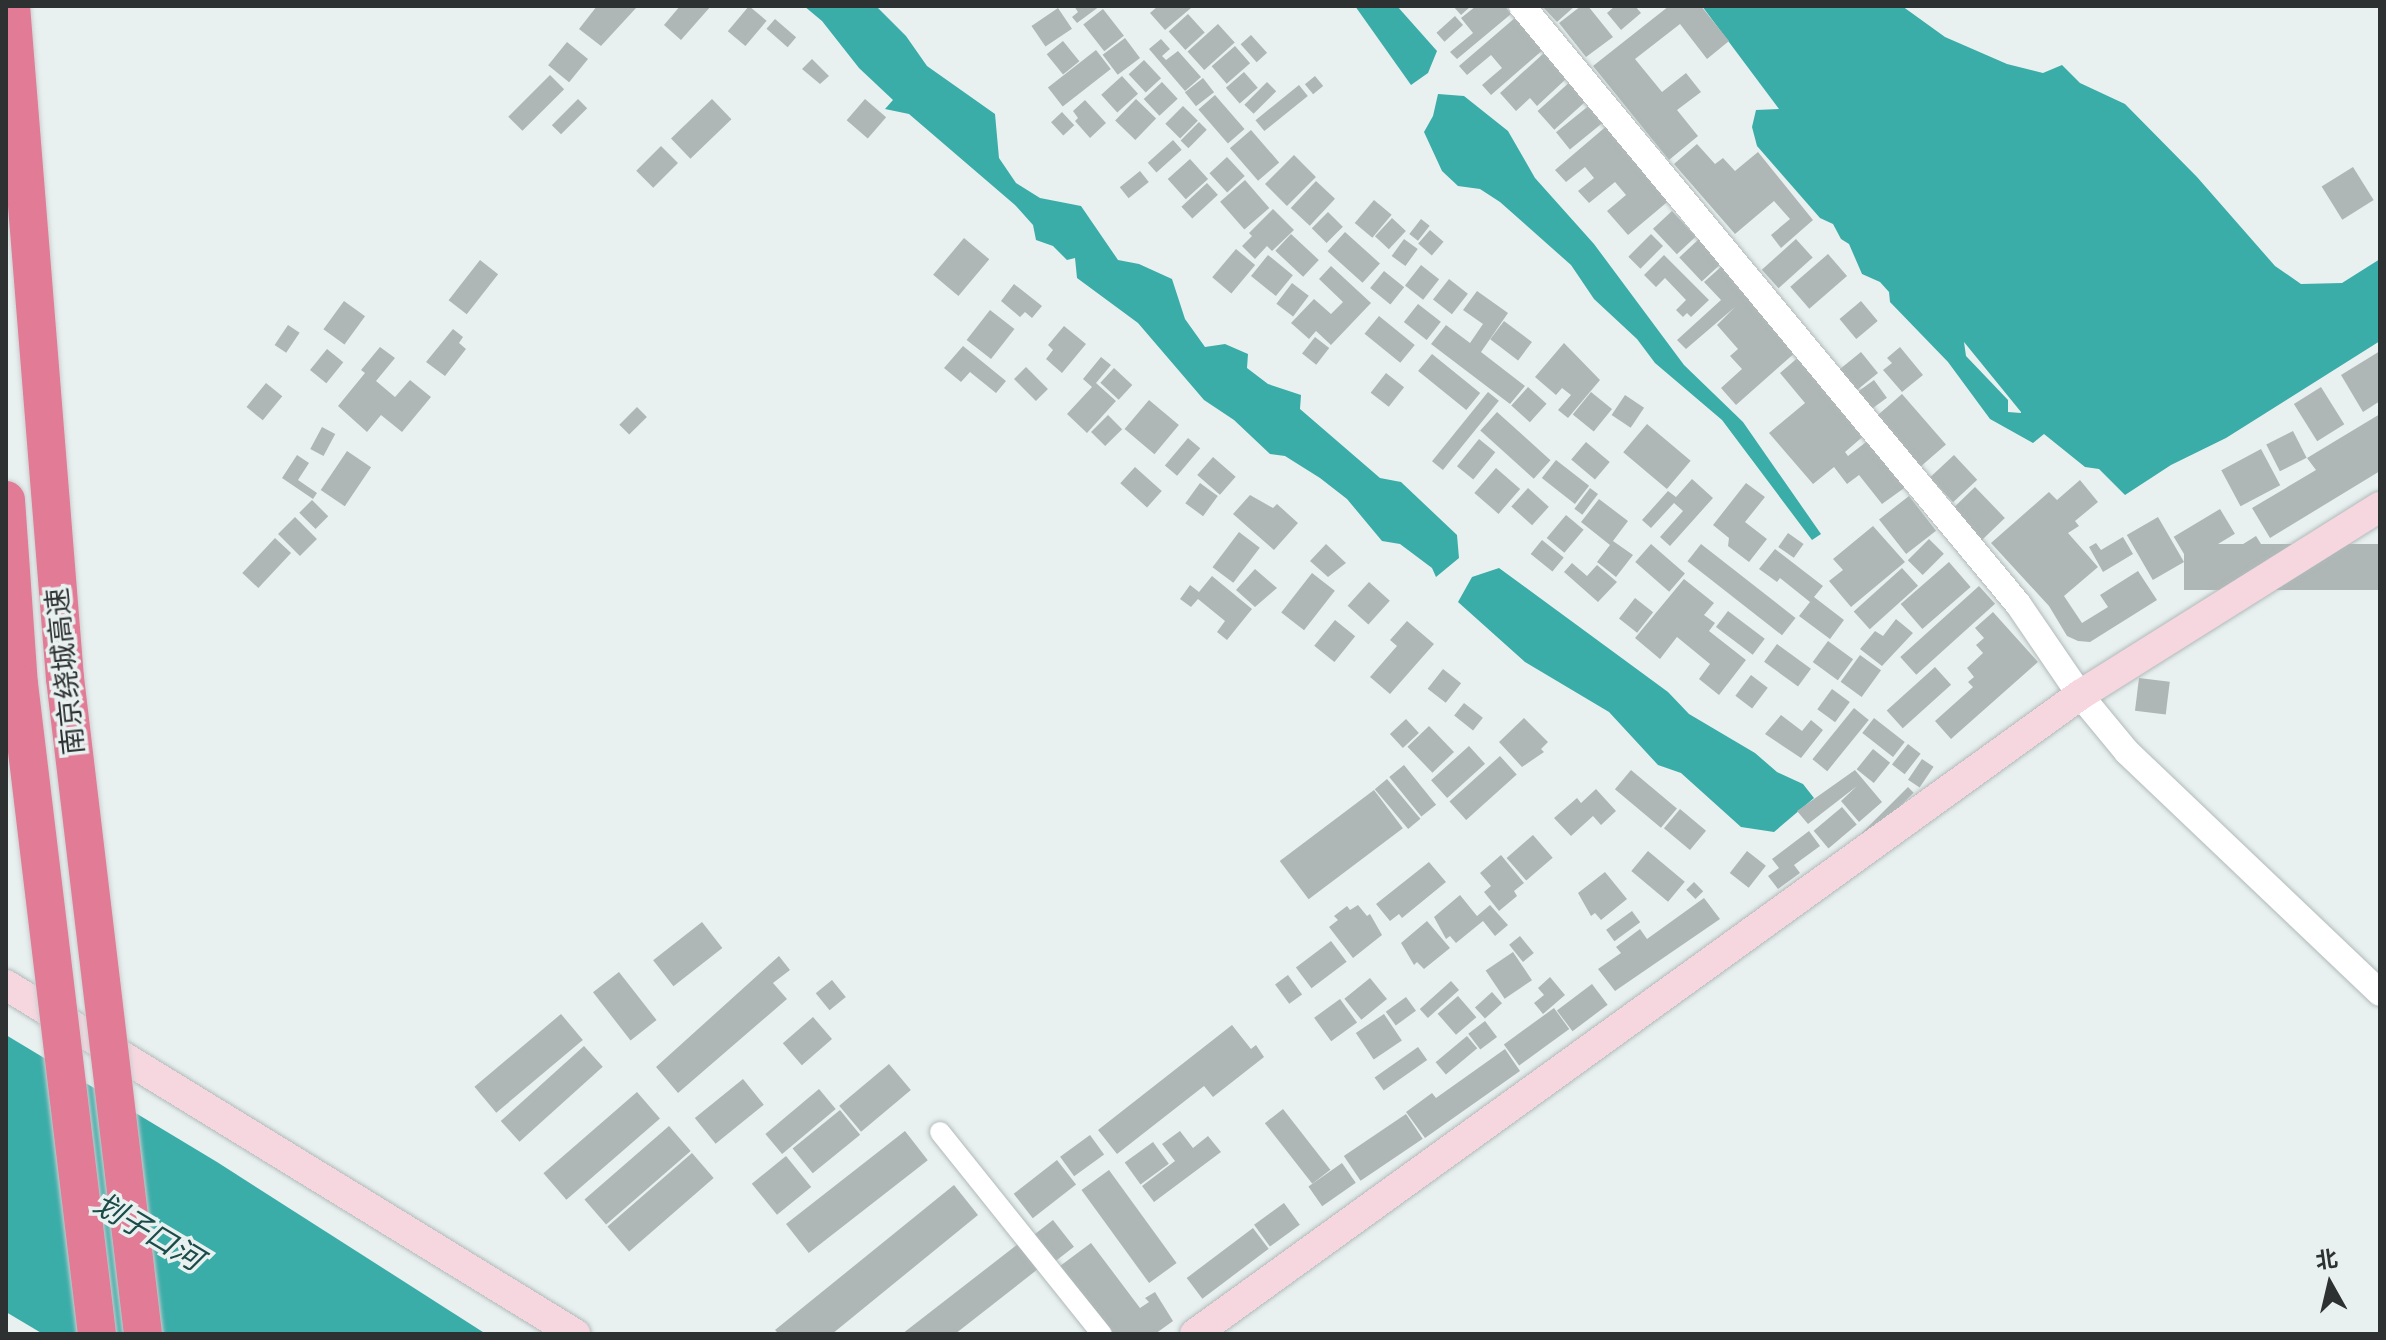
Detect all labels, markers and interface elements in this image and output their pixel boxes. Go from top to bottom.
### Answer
street label: 南京绕城高速 [41,586,91,756]
water label: 划子口河 [87,1186,209,1278]
north arrow [2290,1244,2370,1324]
text: 北 [2314,1246,2339,1274]

